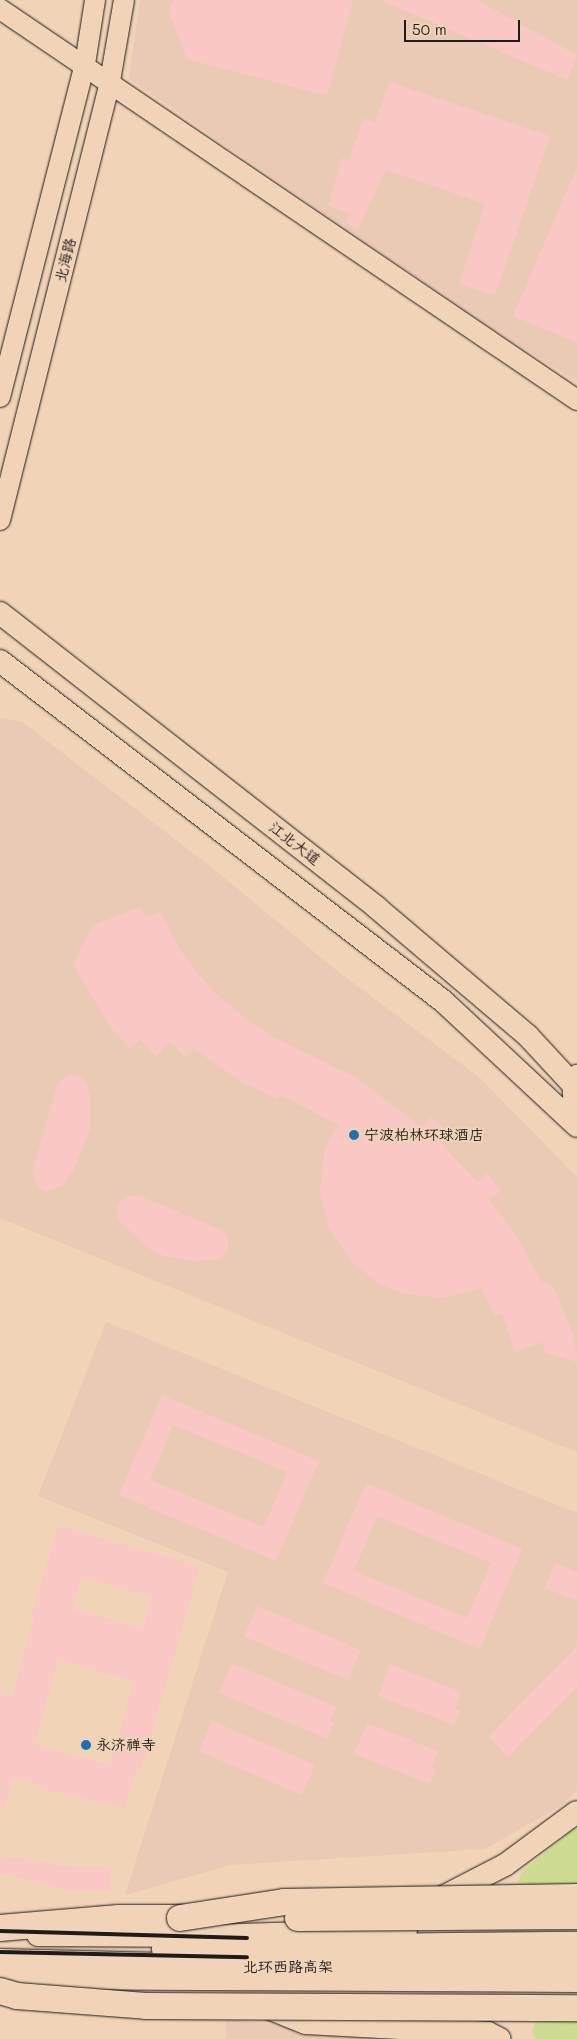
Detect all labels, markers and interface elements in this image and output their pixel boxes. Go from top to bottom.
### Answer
scale bar [407,10,523,42]
text: 50 m [412,19,447,39]
street label: 北海路 [51,236,79,284]
street label: 江北大道 [266,817,324,869]
place label: 宁波柏林环球酒店 [364,1126,484,1144]
marker: 宁波柏林环球酒店 [348,1129,360,1141]
place label: 永济禅寺 [96,1736,156,1754]
marker: 永济禅寺 [80,1739,92,1751]
street label: 北环西路高架 [243,1958,333,1976]

